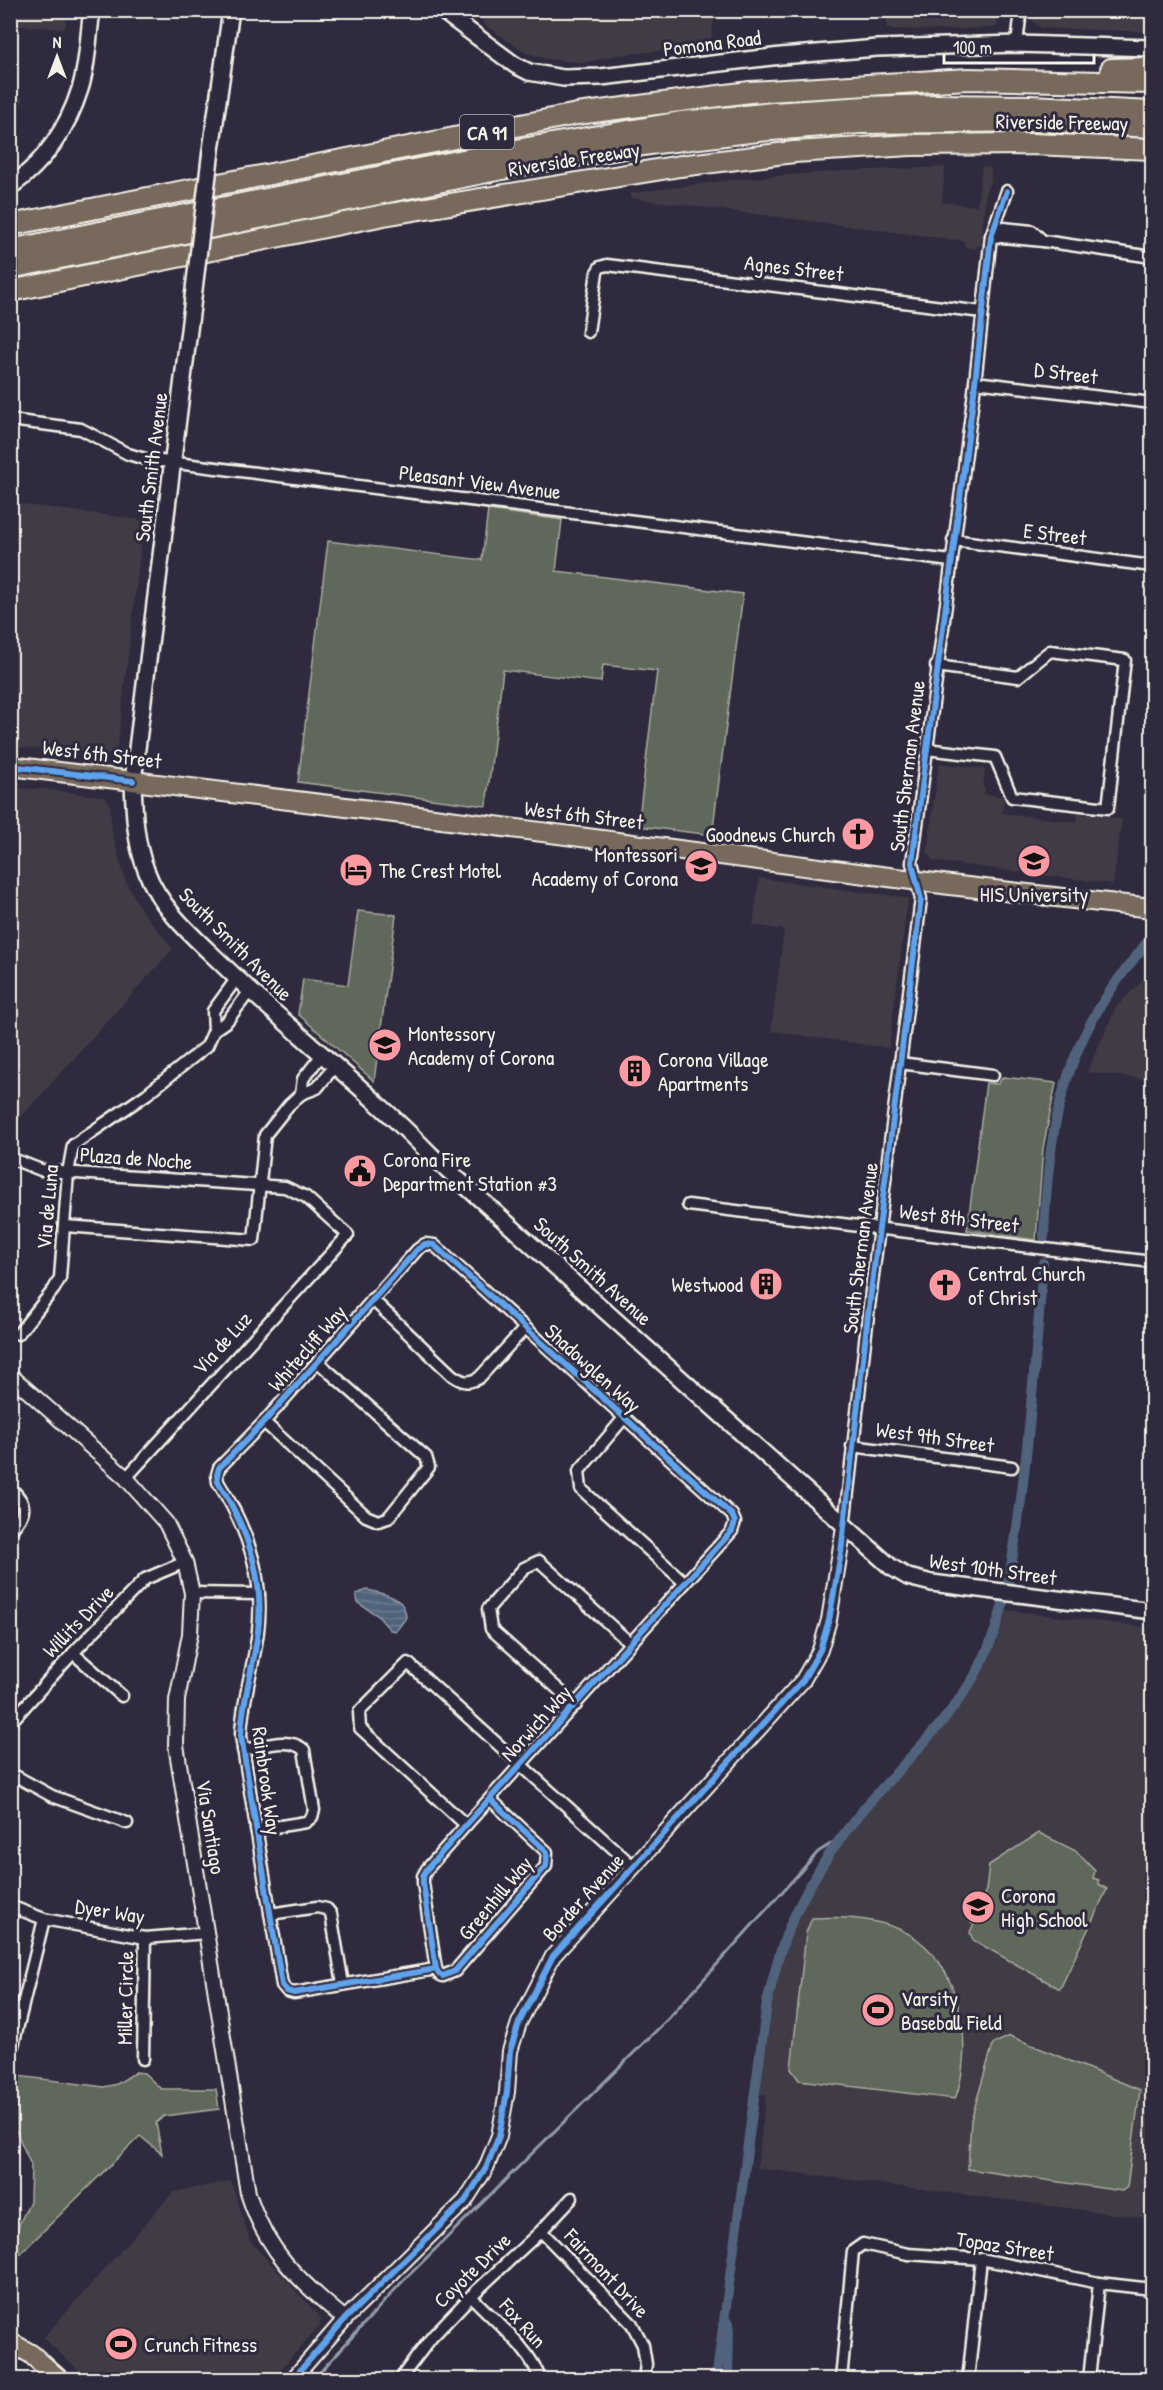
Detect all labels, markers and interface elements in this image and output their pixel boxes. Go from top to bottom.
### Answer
street label: Pomona Road [661,23,763,63]
north arrow [27,27,87,87]
scale bar [944,27,1094,65]
text: N [53,31,62,53]
text: 100 m [953,35,992,60]
street label: Riverside Freeway [995,106,1129,138]
road number: CA 91 [460,115,514,149]
street label: Riverside Freeway [506,134,642,184]
street label: Agnes Street [743,248,846,289]
street label: D Street [1033,355,1100,391]
street label: South Smith Avenue [127,391,175,543]
street label: Pleasant View Avenue [397,458,563,506]
street label: E Street [1022,516,1089,552]
street label: South Sherman Avenue [882,679,932,853]
street label: West 6th Street [41,732,164,776]
street label: West 6th Street [523,793,646,837]
church icon: Goodnews Church [840,816,876,852]
place label: Goodnews Church [706,820,835,849]
place label: Montessori Academy of Corona [532,840,678,893]
school or university icon: HIS University [1016,843,1052,879]
school or university icon: Montessori Academy of Corona [683,848,719,884]
hotel icon: The Crest Motel [338,852,374,888]
place label: The Crest Motel [379,856,501,885]
place label: HIS University [980,880,1088,909]
street label: South Smith Avenue [173,881,299,1007]
place label: Montessory Academy of Corona [408,1019,554,1072]
school or university icon: Montessory Academy of Corona [367,1027,403,1063]
place label: Corona Village Apartments [658,1045,769,1098]
building icon: Corona Village Apartments [617,1053,653,1089]
street label: Plaza de Noche [79,1140,193,1176]
place label: Corona Fire Department Station #3 [383,1145,557,1198]
public building icon: Corona Fire Department Station #3 [342,1153,378,1189]
street label: South Sherman Avenue [835,1161,885,1335]
street label: Via de Luna [29,1163,65,1251]
street label: West 8th Street [898,1196,1021,1240]
street label: South Smith Avenue [528,1210,658,1332]
place label: Central Church of Christ [968,1259,1085,1312]
building icon: Westwood [748,1266,784,1302]
church icon: Central Church of Christ [927,1267,963,1303]
place label: Westwood [672,1270,743,1299]
street label: Whitecliff Way [261,1298,353,1398]
street label: Via de Luz [186,1305,258,1381]
street label: Shadowglen Way [538,1317,648,1419]
street label: West 9th Street [874,1414,997,1460]
street label: West 10th Street [927,1546,1059,1592]
street label: Willits Drive [36,1578,120,1664]
street label: Norwich Way [494,1678,578,1768]
street label: Rainbrook Way [245,1725,289,1837]
street label: Via Santiago [189,1778,233,1876]
street label: Border Avenue [535,1846,631,1948]
street label: Greenhill Way [451,1850,539,1946]
place label: Corona High School [1001,1881,1088,1934]
school or university icon: Corona High School [960,1889,996,1925]
street label: Dyer Way [73,1891,147,1931]
street label: Miller Circle [110,1951,140,2045]
place label: Varsity Baseball Field [901,1984,1002,2037]
sports icon: Varsity Baseball Field [860,1992,896,2028]
street label: Fairmont Drive [557,2221,656,2324]
street label: Topaz Street [954,2224,1057,2268]
street label: Coyote Drive [427,2226,517,2314]
street label: Fox Run [492,2291,553,2354]
sports icon: Crunch Fitness [103,2326,139,2362]
place label: Crunch Fitness [144,2330,257,2359]

